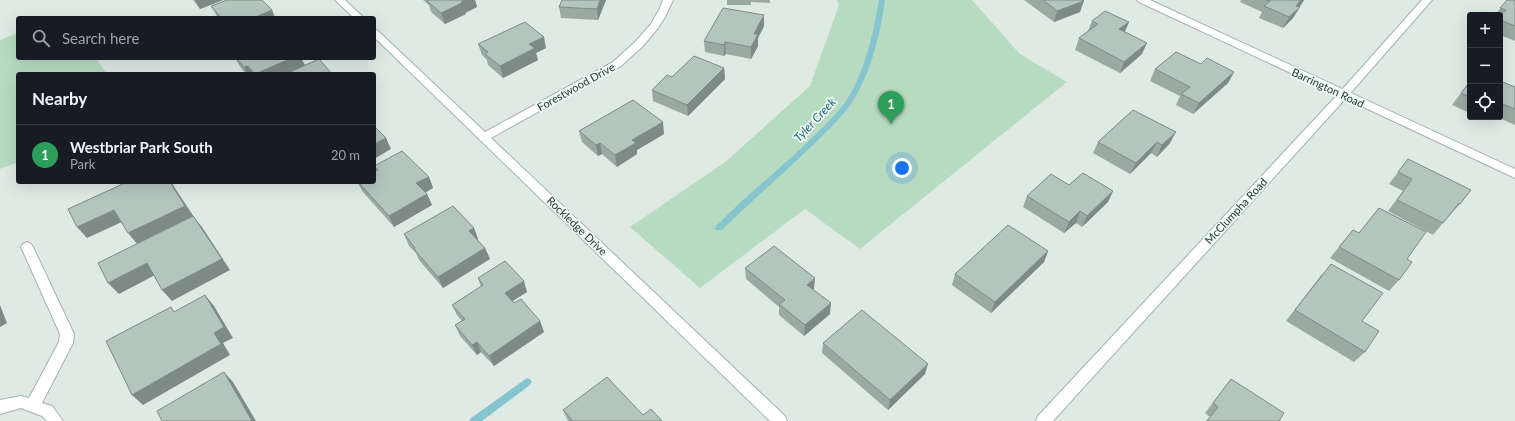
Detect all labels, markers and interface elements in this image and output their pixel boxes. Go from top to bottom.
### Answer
map controls [1467,12,1503,120]
button: + [1467,12,1503,48]
search box [16,16,376,60]
icon: search [30,27,52,49]
text: Search here [62,29,139,47]
button: − [1467,48,1503,84]
street label: Forestwood Drive [535,60,617,113]
street label: Barrington Road [1290,65,1367,110]
button: locate [1467,84,1503,120]
text: Nearby [32,88,87,109]
pin: 1 [878,91,904,124]
water label: Tyler Creek [790,94,839,145]
text: Westbriar Park South [70,138,213,156]
text: 1 [41,147,49,163]
text: 20 m [331,147,360,163]
text: Park [70,156,95,172]
your location [892,158,912,178]
street label: McClumpha Road [1202,175,1269,246]
street label: Rockledge Drive [545,194,610,258]

